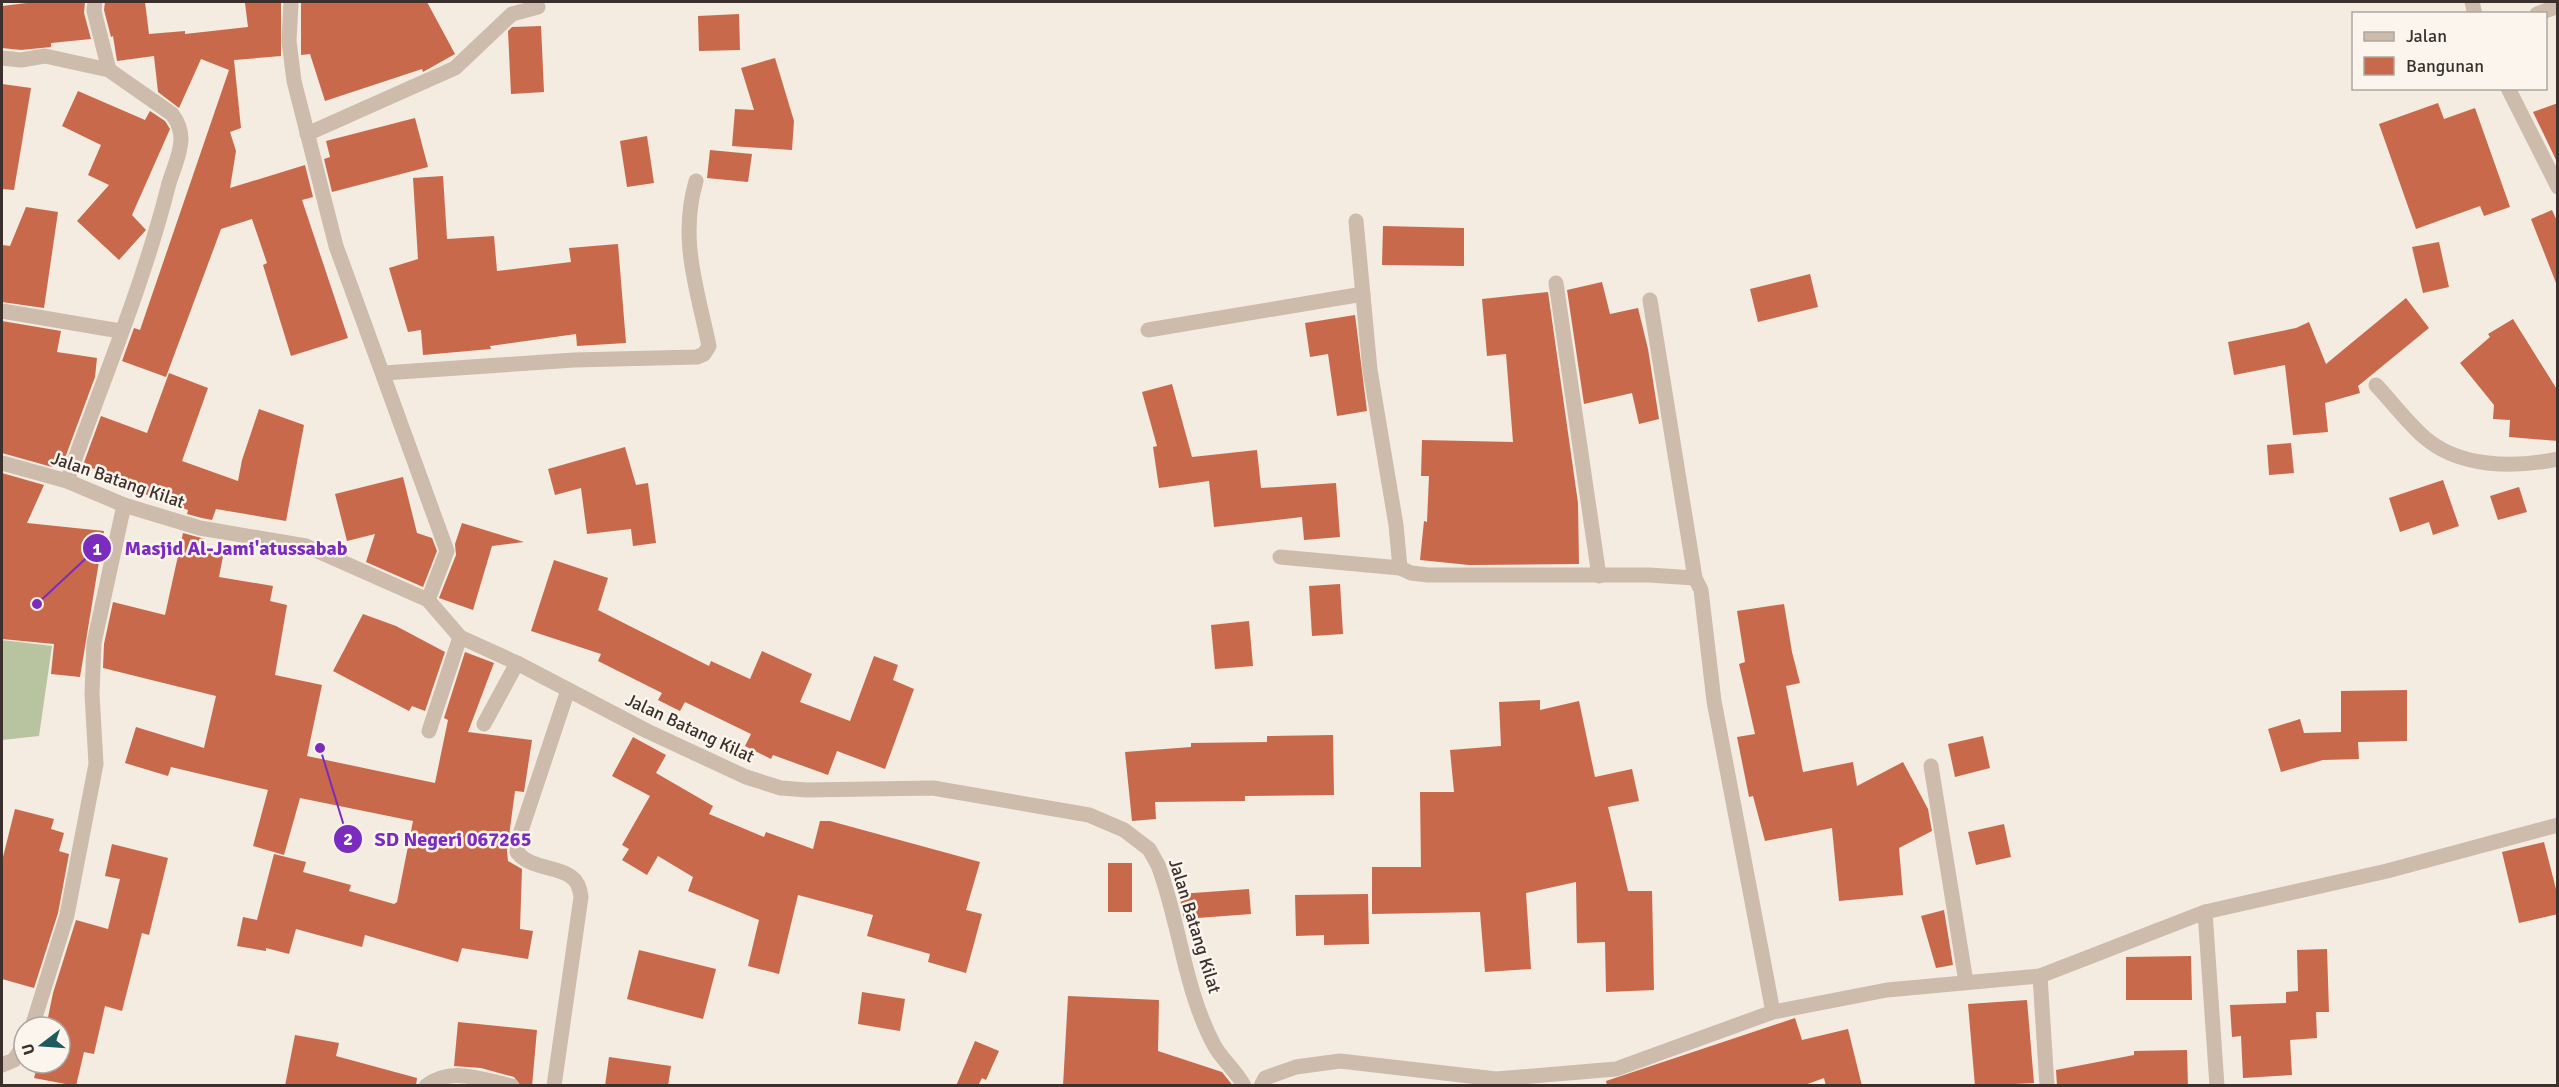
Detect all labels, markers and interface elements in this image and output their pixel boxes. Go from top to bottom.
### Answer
legend [2352,12,2547,90]
text: Jalan [2406,25,2447,47]
text: Bangunan [2406,55,2484,77]
street label: Jalan Batang Kilat [48,447,188,513]
callout: Masjid Al-Jami'atussabab [82,529,359,567]
text: Masjid Al-Jami'atussabab [124,536,348,561]
text: 1 [92,538,102,560]
street label: Jalan Batang Kilat [622,689,758,767]
callout: SD Negeri 067265 [333,820,543,858]
text: SD Negeri 067265 [375,827,531,852]
text: 2 [343,828,353,850]
street label: Jalan Batang Kilat [1164,856,1226,996]
north arrow [12,1015,72,1075]
text: U [17,1041,40,1057]

